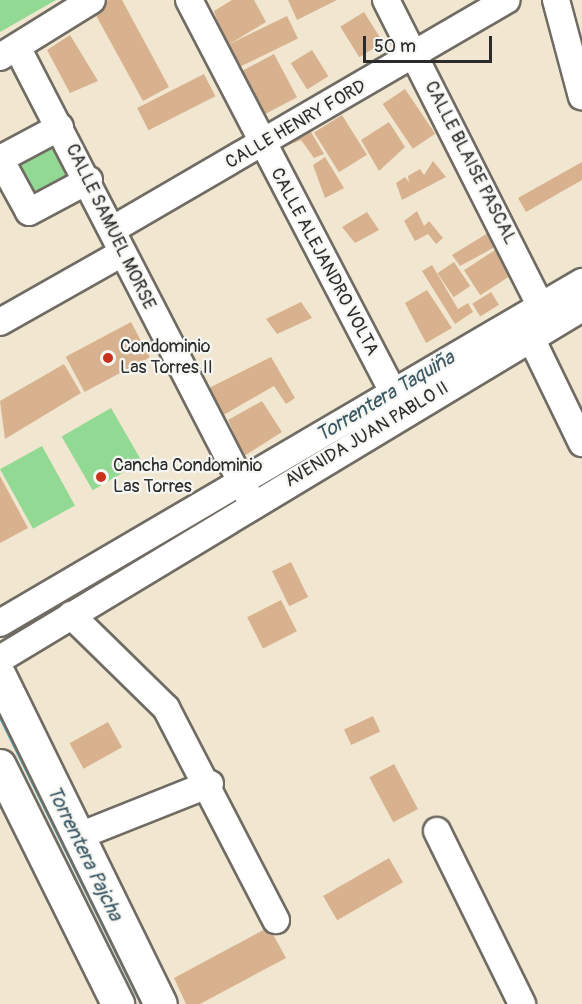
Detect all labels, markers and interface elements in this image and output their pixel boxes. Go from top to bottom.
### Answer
scale bar [366,24,495,62]
text: 50 m [374,35,416,58]
street label: CALLE HENRY FORD [222,76,370,174]
street label: CALLE BLAISE PASCAL [419,78,521,248]
street label: CALLE SAMUEL MORSE [61,141,159,313]
street label: CALLE ALEJANDRO VOLTA [265,165,383,359]
place label: Condominio Las Torres II [120,337,213,380]
water label: Torrentera Taquiña [311,345,459,447]
marker: Condominio Las Torres II [101,351,115,365]
street label: AVENIDA JUAN PABLO II [281,378,453,492]
place label: Cancha Condominio Las Torres [113,456,262,498]
marker: Cancha Condominio Las Torres [94,470,108,484]
water label: Torrentera Pajcha [42,782,128,924]

